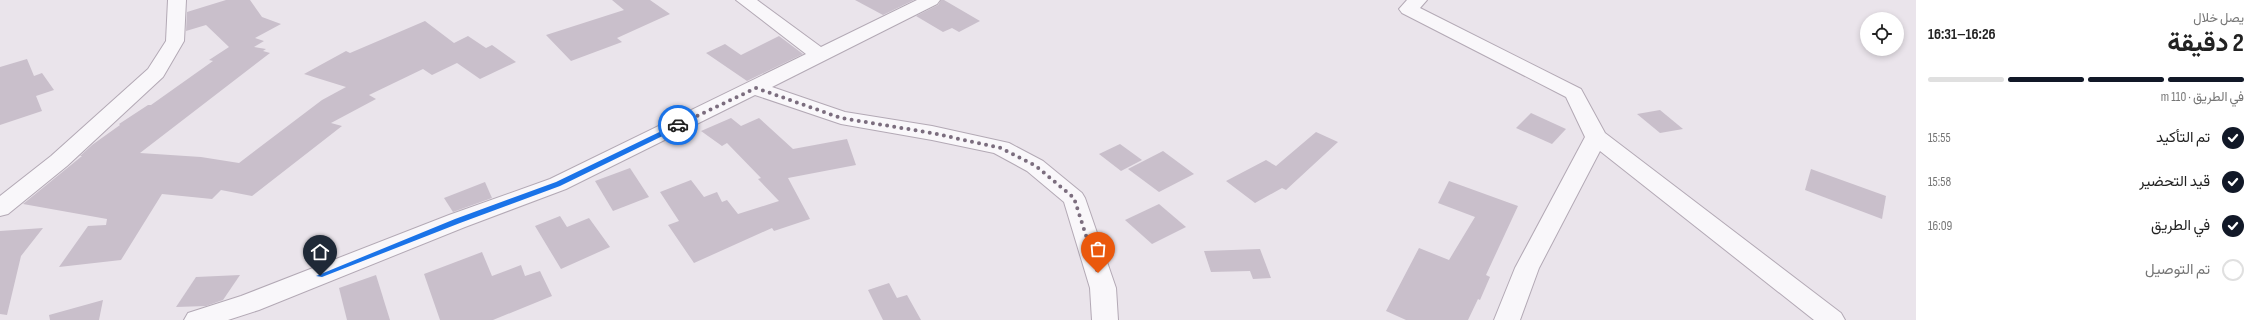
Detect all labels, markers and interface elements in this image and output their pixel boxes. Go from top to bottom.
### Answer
text: يصل خلال [2193,10,2244,26]
map controls [1860,12,1904,56]
button: locate [1860,12,1904,56]
text: 16:26–16:31 [1928,25,1996,44]
text: 2 دقيقة [2167,28,2244,59]
text: في الطريق · 110 m [2161,89,2244,105]
courier [658,105,698,145]
icon: car [667,114,689,136]
icon: check [2222,127,2244,149]
text: تم التأكيد [2156,128,2210,147]
text: 15:55 [1928,130,1951,146]
icon: check [2222,171,2244,193]
text: قيد التحضير [2139,172,2210,191]
text: 15:58 [1928,174,1951,190]
icon: check [2222,215,2244,237]
text: في الطريق [2151,216,2210,235]
text: 16:09 [1928,218,1952,234]
pin [1081,232,1115,273]
pin [303,235,337,276]
icon: bag [1087,238,1109,260]
icon: home [309,241,331,263]
text: تم التوصيل [2145,260,2210,279]

